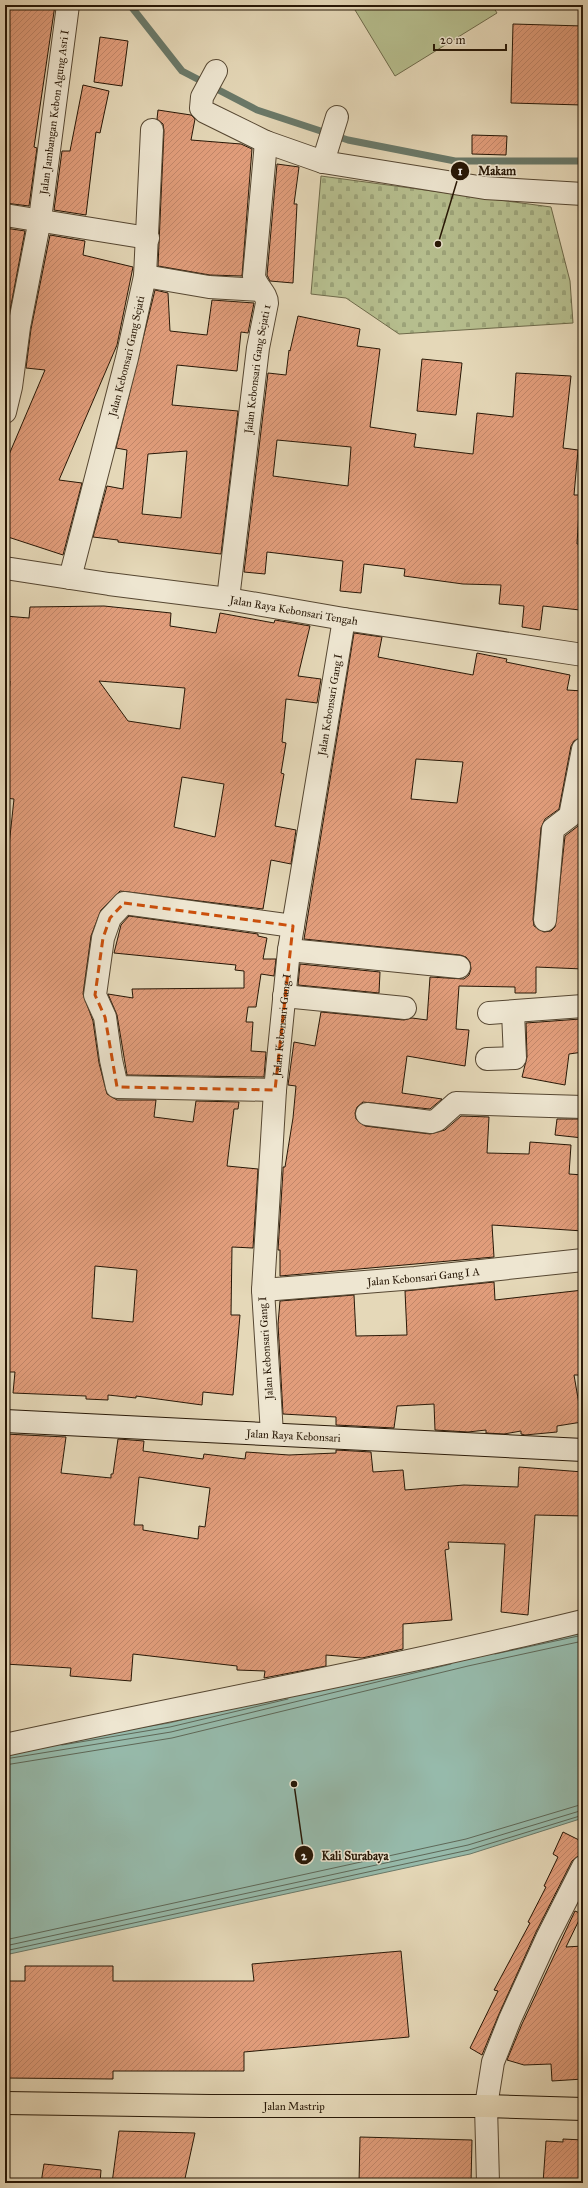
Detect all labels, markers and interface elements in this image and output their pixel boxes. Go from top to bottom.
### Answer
scale bar [434,26,506,52]
street label: Jalan Jambangan Kebon Agung Asri I [37,29,71,197]
text: 20 m [440,33,466,47]
callout: Makam [450,159,524,183]
text: 1 [458,164,463,178]
text: Makam [478,164,517,178]
street label: Jalan Kebonsari Gang Sejati [105,295,147,419]
street label: Jalan Kebonsari Gang Sejati 1 [241,303,273,435]
street label: Jalan Raya Kebonsari Tengah [228,593,359,628]
street label: Jalan Kebonsari Gang I [315,652,345,758]
street label: Jalan Kebonsari Gang I [270,973,293,1078]
street label: Jalan Kebonsari Gang I A [366,1265,481,1289]
street label: Jalan Kebonsari Gang I [256,1296,277,1401]
street label: Jalan Raya Kebonsari [245,1427,341,1444]
callout: Kali Surabaya [294,1843,397,1867]
text: 2 [301,1849,308,1863]
text: Kali Surabaya [322,1849,389,1864]
street label: Jalan Mastrip [262,2100,325,2114]

